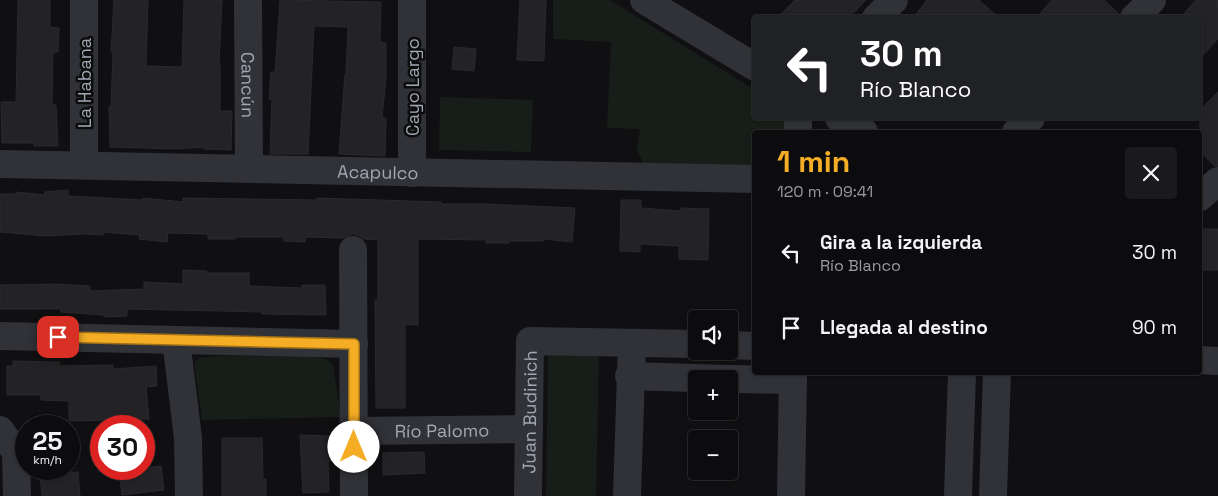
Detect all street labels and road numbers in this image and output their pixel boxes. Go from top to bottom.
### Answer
street label: La Habana [73,38,96,128]
street label: Cayo Largo [401,38,424,136]
street label: Cancún [237,52,260,118]
street label: Acapulco [337,159,419,184]
street label: Juan Budinich [517,350,541,474]
street label: Río Palomo [395,418,489,442]

